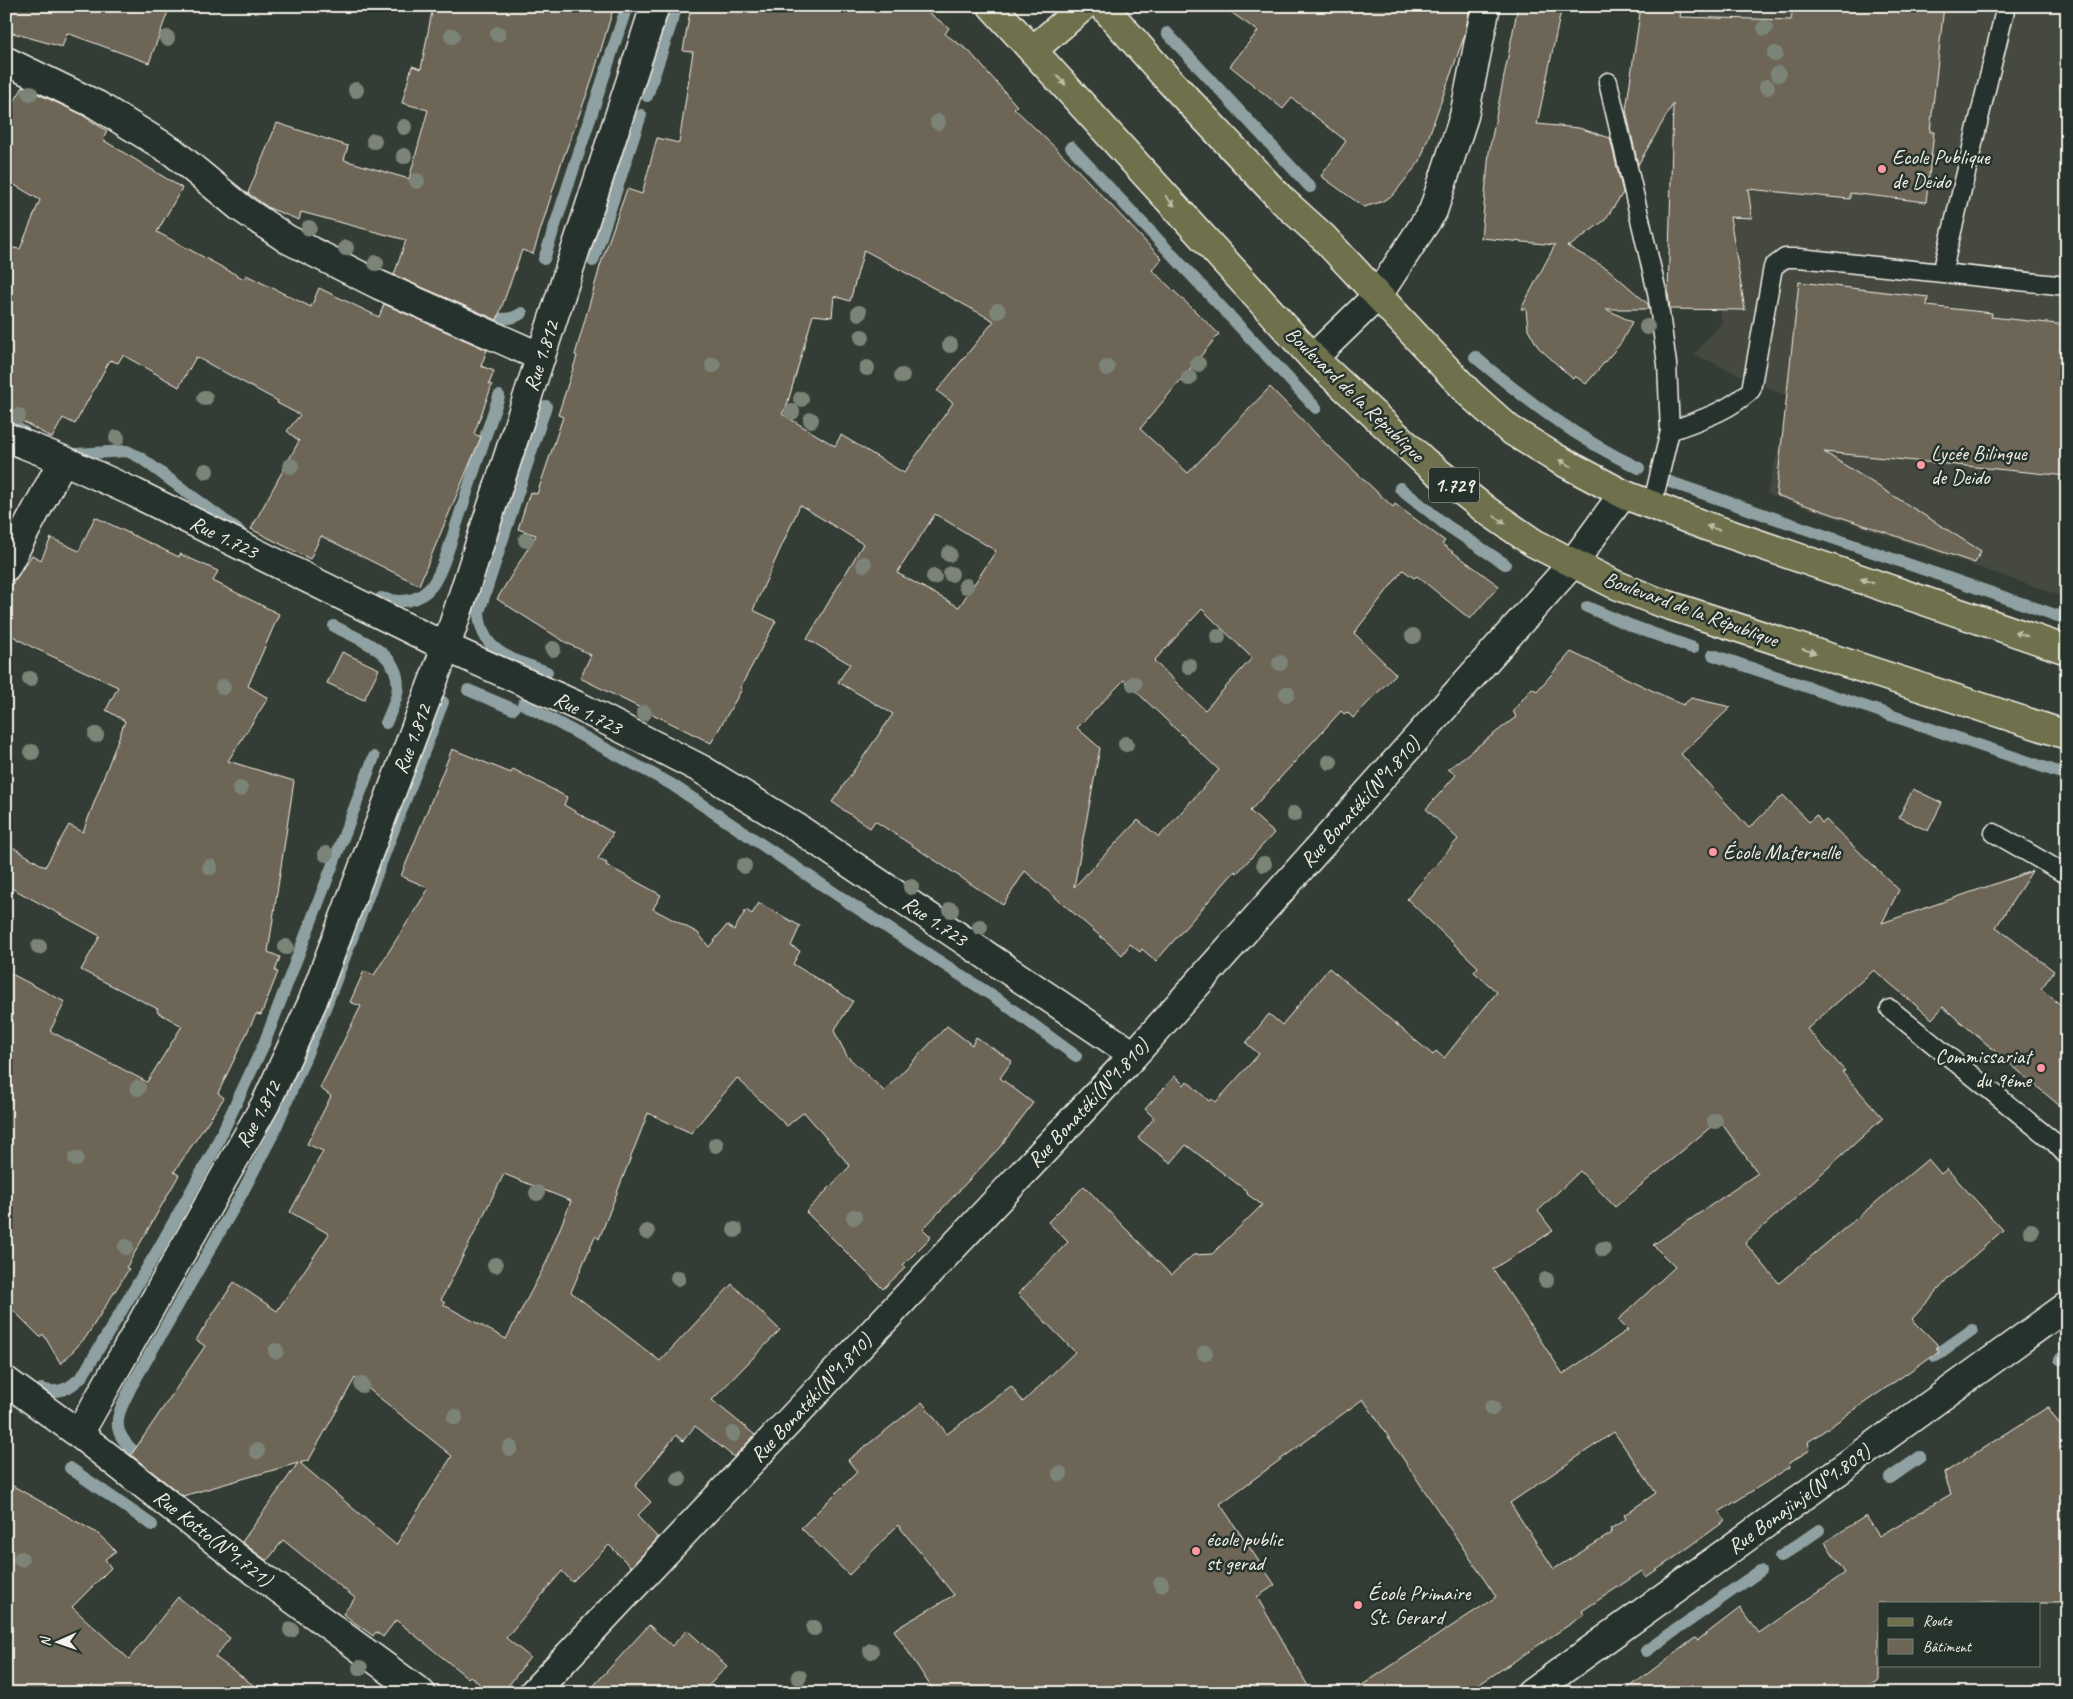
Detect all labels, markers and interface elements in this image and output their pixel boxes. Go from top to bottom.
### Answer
one-way arrow [1055,74,1067,86]
place label: Ecole Publique de Deido [1892,144,1991,194]
marker: Ecole Publique de Deido [1876,163,1888,175]
one-way arrow [1164,194,1176,206]
street label: Rue 1.812 [517,316,565,394]
street label: Boulevard de la République [1280,321,1432,469]
place label: Lycée Bilingue de Deido [1931,440,2028,490]
one-way arrow [1558,459,1572,467]
marker: Lycée Bilingue de Deido [1915,459,1927,471]
road number: 1.729 [1429,468,1479,502]
street label: Rue 1.723 [186,509,264,565]
one-way arrow [1493,515,1507,525]
one-way arrow [1706,524,1721,532]
street label: Boulevard de la République [1600,565,1784,653]
one-way arrow [1859,577,1874,585]
one-way arrow [2013,630,2028,637]
one-way arrow [1802,647,1817,655]
street label: Rue 1.723 [550,685,628,741]
street label: Rue 1.812 [387,699,438,777]
street label: Rue Bonatéki(N°1.810) [1294,730,1426,873]
place label: École Maternelle [1723,839,1841,865]
marker: École Maternelle [1707,846,1719,858]
street label: Rue 1.723 [898,890,974,953]
street label: Rue Bonatéki(N°1.810) [1022,1032,1155,1173]
place label: Commissariat du 9éme [1935,1043,2034,1093]
marker: Commissariat du 9éme [2035,1062,2047,1074]
street label: Rue 1.812 [230,1075,287,1152]
street label: Rue Bonatéki(N°1.810) [745,1327,878,1468]
street label: Rue Bonajinje(N°1.809) [1722,1438,1876,1560]
street label: Rue Kotto(N°1.721) [149,1484,278,1593]
place label: école public st gerad [1206,1526,1284,1576]
marker: école public st gerad [1190,1545,1202,1557]
place label: École Primaire St. Gerard [1368,1580,1471,1630]
marker: École Primaire St. Gerard [1352,1599,1364,1611]
legend [1878,1602,2040,1666]
text: Route [1923,1612,1953,1631]
north arrow [32,1616,82,1666]
text: N [37,1635,54,1647]
text: Bâtiment [1923,1638,1973,1657]

